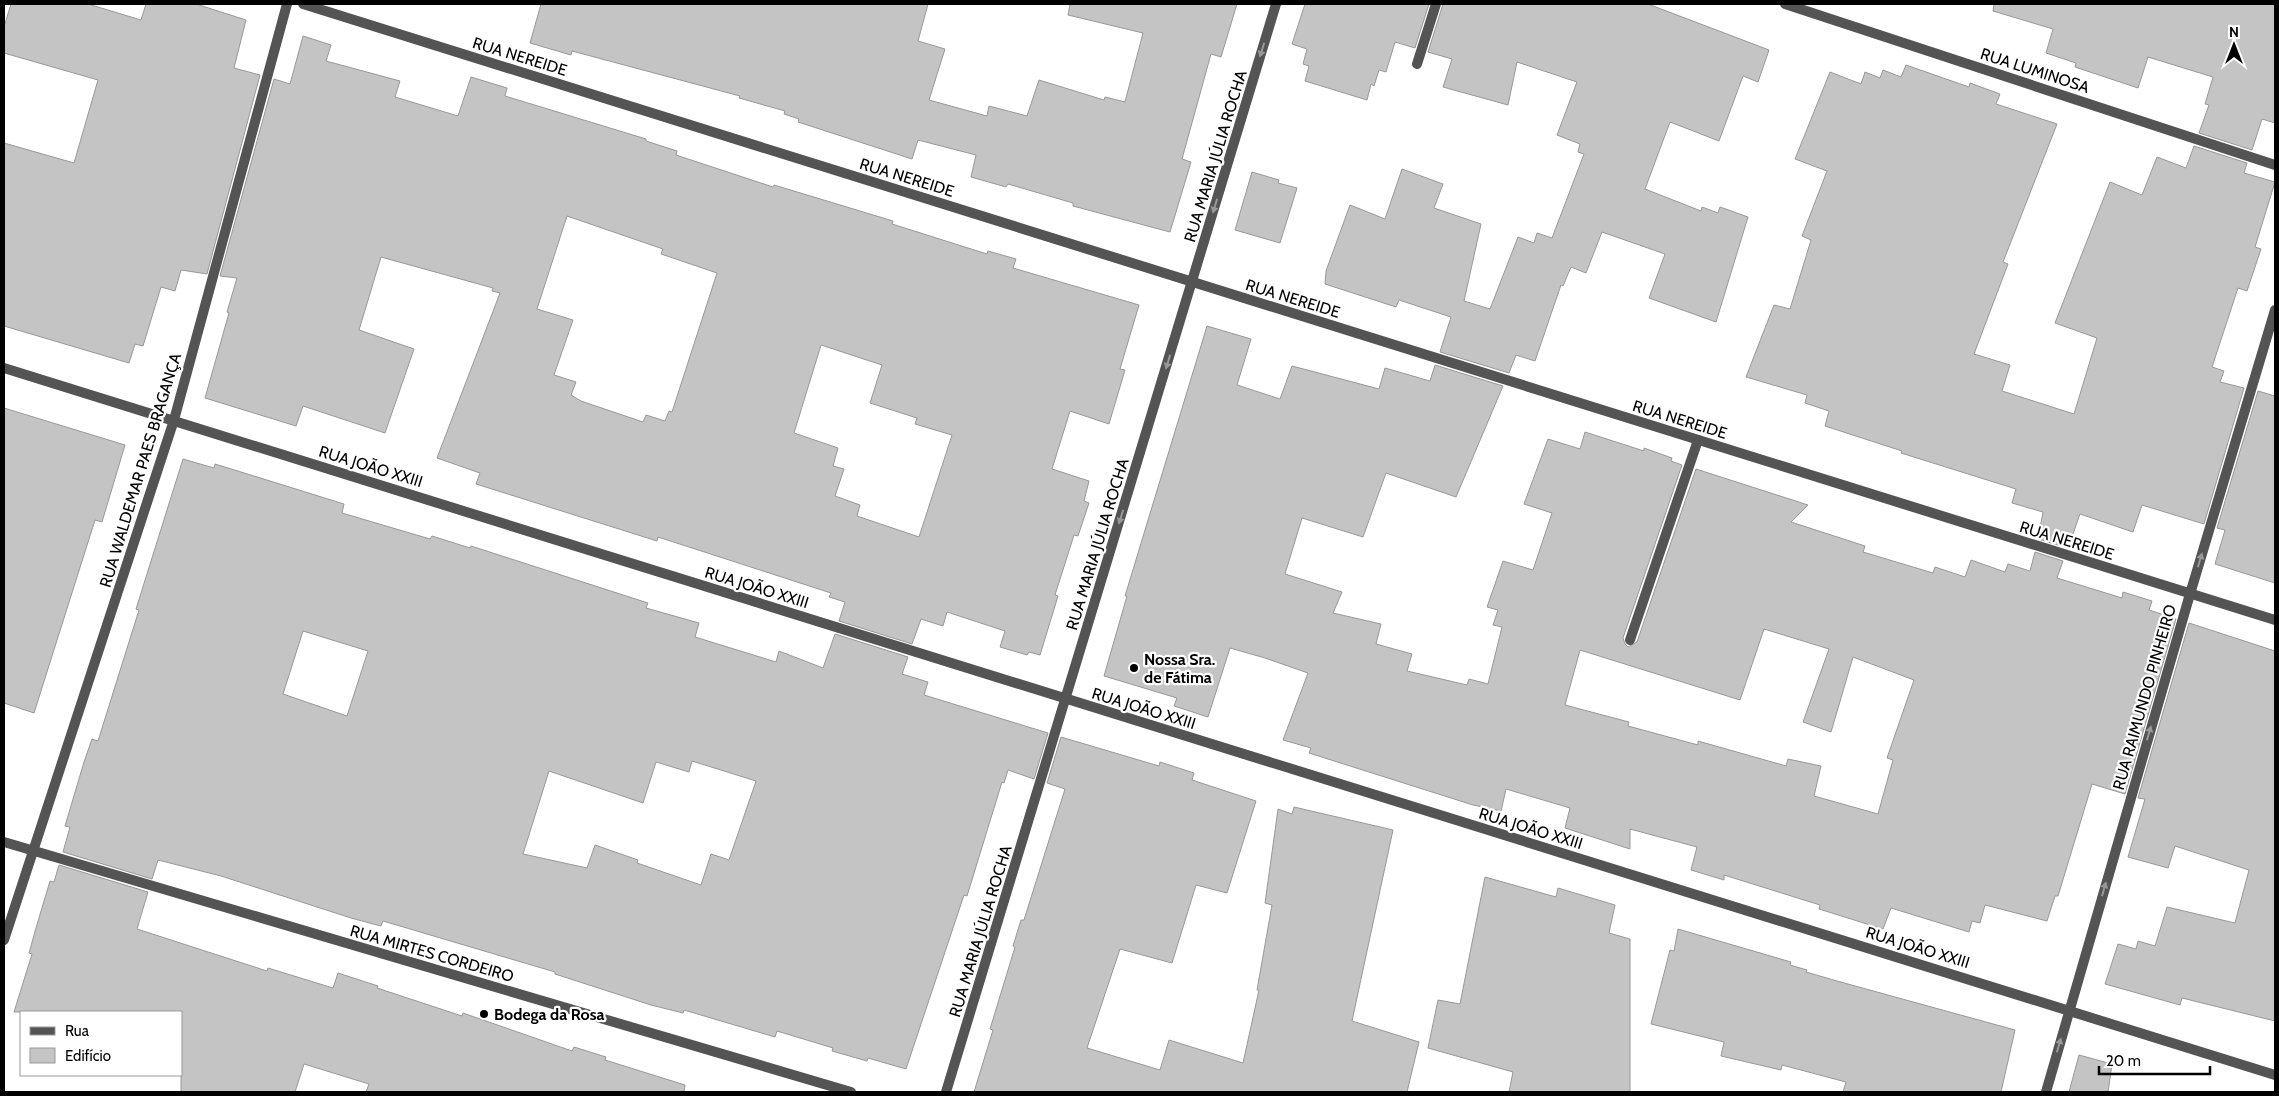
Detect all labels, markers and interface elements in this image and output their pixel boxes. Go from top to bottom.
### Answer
north arrow [2209,20,2259,70]
text: N [2229,23,2239,41]
street label: RUA NEREIDE [470,33,569,80]
one-way arrow [1258,43,1266,58]
street label: RUA LUMINOSA [1978,44,2092,97]
street label: RUA MARIA JÚLIA ROCHA [1180,68,1251,244]
street label: RUA NEREIDE [857,154,956,201]
one-way arrow [1211,199,1219,214]
street label: RUA NEREIDE [1243,275,1342,322]
street label: RUA WALDEMAR PAES BRAGANÇA [96,351,185,590]
one-way arrow [1164,354,1172,369]
street label: RUA NEREIDE [1630,396,1729,443]
street label: RUA JOÃO XXIII [317,442,425,491]
street label: RUA MARIA JÚLIA ROCHA [1062,456,1133,632]
one-way arrow [1117,510,1125,525]
street label: RUA NEREIDE [2017,517,2116,564]
one-way arrow [2196,553,2204,568]
street label: RUA JOÃO XXIII [703,563,811,612]
street label: RUA RAIMUNDO PINHEIRO [2109,602,2180,792]
place label: Nossa Sra. de Fátima [1144,650,1215,687]
marker: Nossa Sra. de Fátima [1128,662,1140,674]
street label: RUA JOÃO XXIII [1090,684,1198,733]
one-way arrow [2146,725,2154,740]
street label: RUA JOÃO XXIII [1477,804,1585,853]
street label: RUA MARIA JÚLIA ROCHA [945,843,1016,1019]
one-way arrow [2101,882,2109,897]
street label: RUA MIRTES CORDEIRO [348,921,516,986]
street label: RUA JOÃO XXIII [1864,923,1972,972]
place label: Bodega da Rosa [494,1005,604,1024]
marker: Bodega da Rosa [478,1008,490,1020]
legend [20,1011,182,1076]
text: Rua [65,1022,90,1040]
one-way arrow [2056,1038,2064,1053]
scale bar [2099,1044,2210,1076]
text: Edifício [65,1047,111,1065]
text: 20 m [2106,1052,2141,1070]

